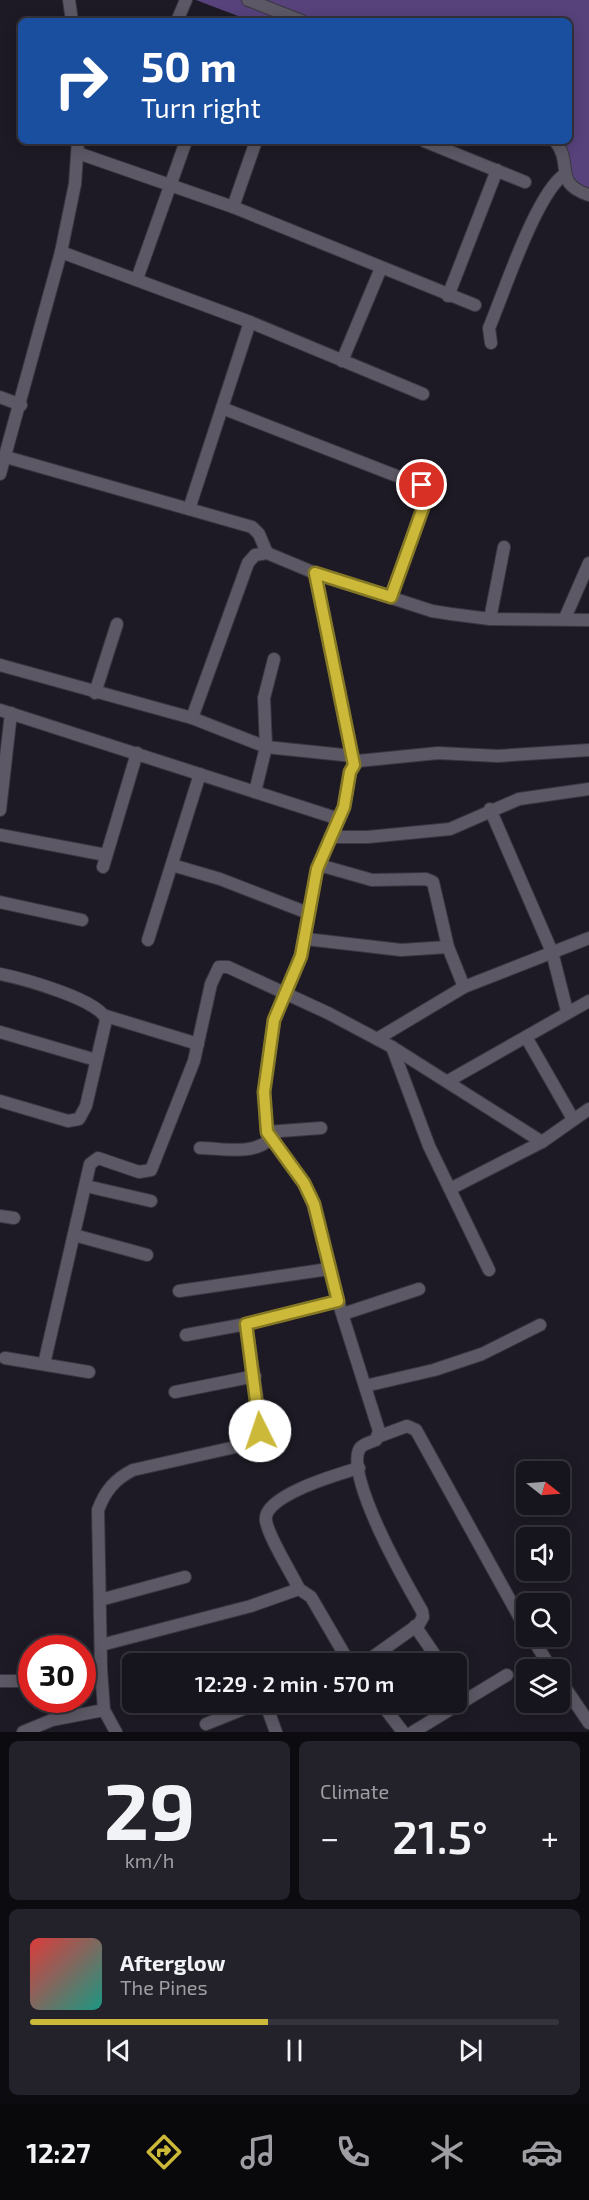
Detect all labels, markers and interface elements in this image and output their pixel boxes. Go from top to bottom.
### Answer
text: 50 m [141,40,237,90]
icon: right [42,42,120,120]
text: Turn right [141,91,261,123]
pin [396,459,447,510]
icon: arrive [405,468,438,501]
position arrow [228,1399,292,1463]
north arrow [516,1461,570,1515]
map controls [516,1461,570,1713]
button: sound [516,1527,570,1581]
button: search [516,1593,570,1647]
speed limit sign: 30 [18,1635,96,1713]
button: layers [516,1659,570,1713]
text: 12:29 · 2 min · 570 m [195,1670,394,1696]
text: 29 [104,1762,195,1856]
text: Climate [320,1779,389,1803]
text: 21.5° [392,1809,488,1863]
text: − [320,1817,339,1857]
text: + [541,1817,559,1857]
text: km/h [125,1848,174,1872]
text: Afterglow [120,1949,225,1975]
text: The Pines [120,1975,208,1999]
icon: previous [102,2034,135,2067]
icon: pause [278,2034,311,2067]
icon: next [454,2034,487,2067]
icon: directions [143,2131,185,2173]
icon: music [237,2131,279,2173]
icon: phone [332,2131,374,2173]
icon: climate [426,2131,468,2173]
icon: car [521,2131,563,2173]
text: 12:27 [26,2136,90,2168]

